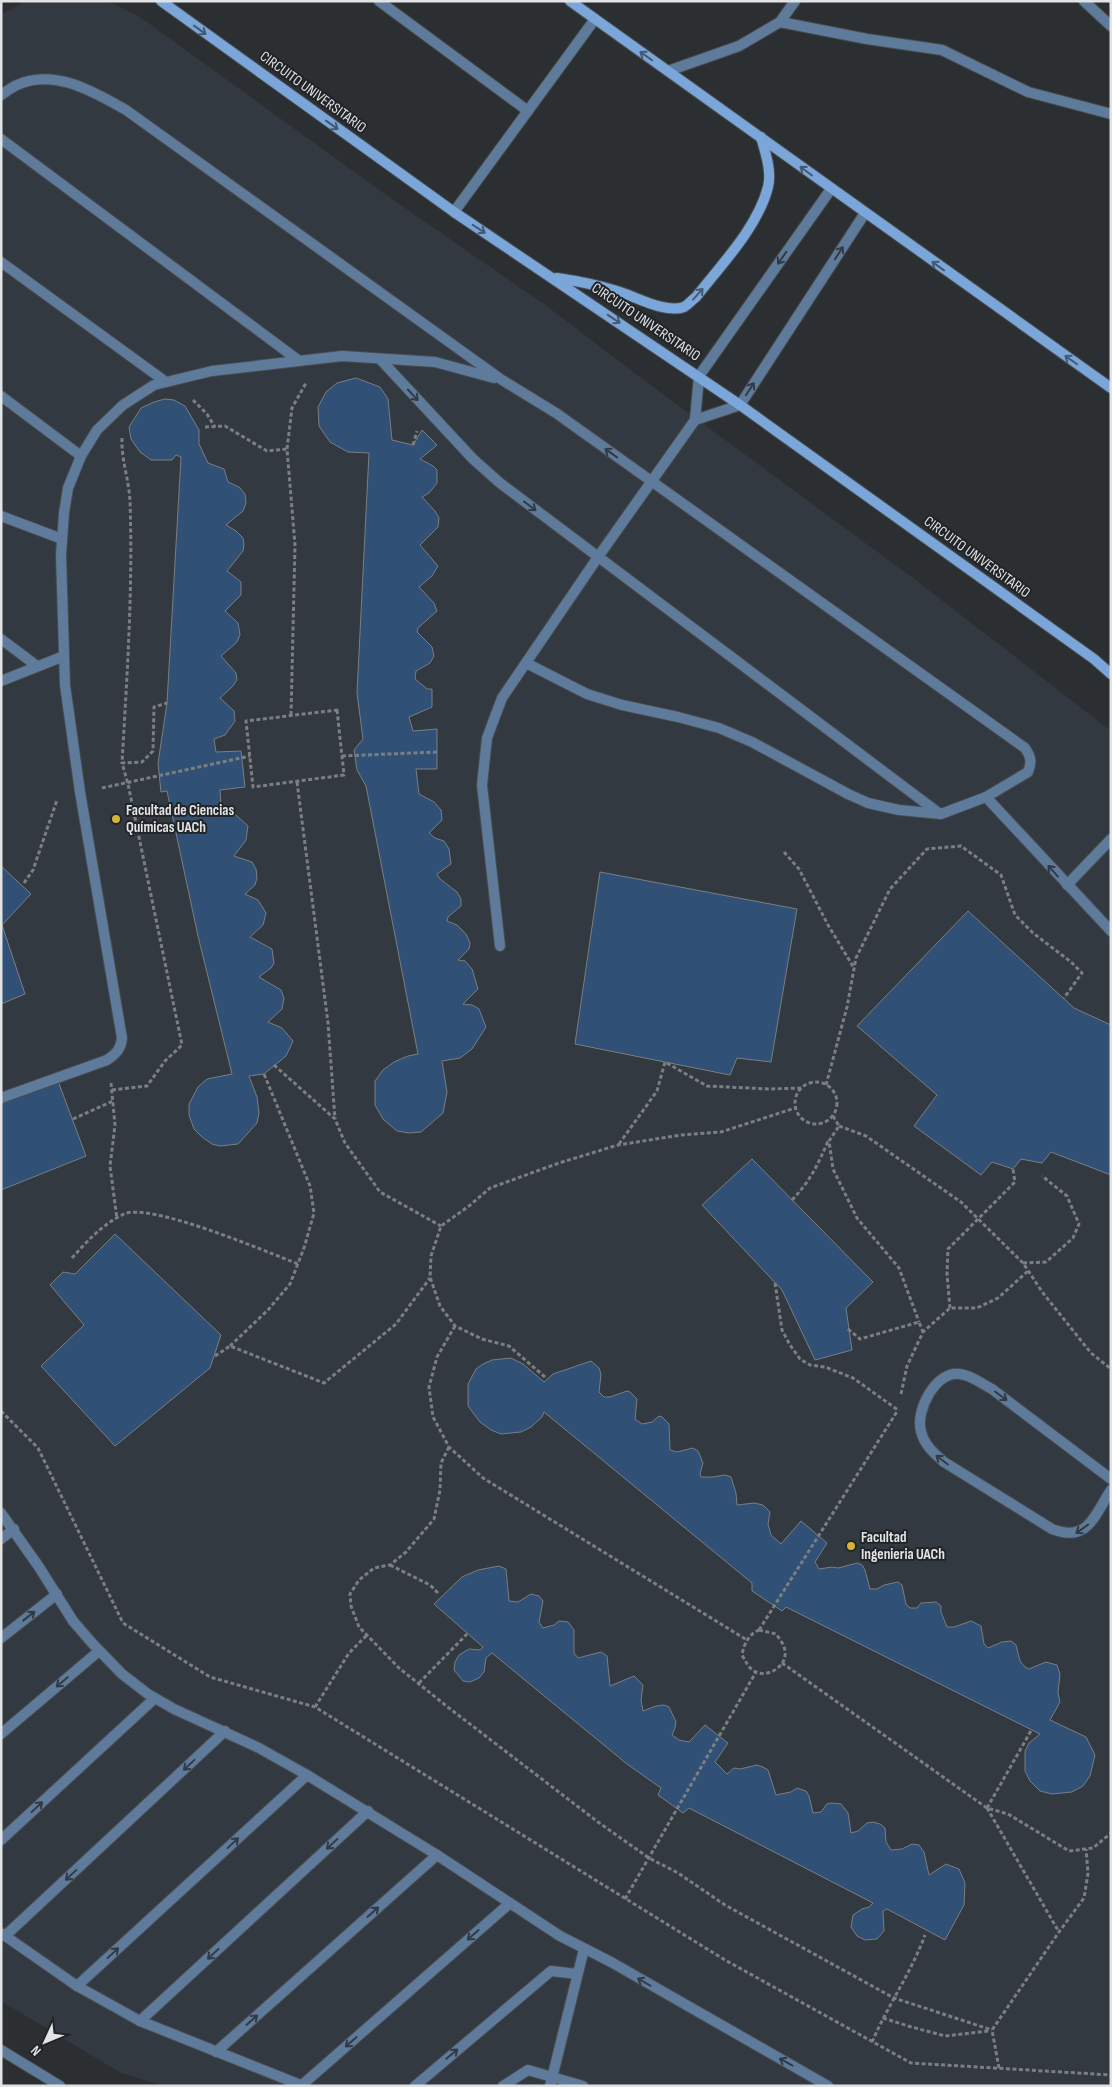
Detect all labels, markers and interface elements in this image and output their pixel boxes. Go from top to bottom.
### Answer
one-way arrow [193,25,207,35]
street label: CIRCUITO UNIVERSITARIO [256,47,370,137]
one-way arrow [640,50,653,61]
one-way arrow [325,119,338,130]
one-way arrow [799,166,813,176]
one-way arrow [472,223,486,234]
one-way arrow [834,246,844,260]
one-way arrow [777,250,787,264]
one-way arrow [931,261,945,271]
street label: CIRCUITO UNIVERSITARIO [588,279,704,365]
one-way arrow [692,287,704,300]
one-way arrow [607,314,621,324]
one-way arrow [1064,355,1078,365]
one-way arrow [745,382,756,396]
one-way arrow [407,388,419,401]
one-way arrow [605,448,619,458]
one-way arrow [523,501,537,511]
street label: CIRCUITO UNIVERSITARIO [920,512,1034,602]
place label: Facultad de Ciencias Químicas UACh [126,801,234,837]
marker: Facultad de Ciencias Químicas UACh [110,813,122,825]
one-way arrow [1047,864,1059,877]
one-way arrow [994,1391,1007,1402]
one-way arrow [935,1455,949,1465]
one-way arrow [1075,1524,1089,1534]
place label: Facultad Ingenieria UACh [861,1528,945,1564]
marker: Facultad Ingenieria UACh [845,1540,857,1552]
one-way arrow [22,1611,36,1621]
one-way arrow [56,1677,69,1688]
one-way arrow [183,1759,196,1771]
one-way arrow [31,1801,43,1813]
one-way arrow [226,1838,239,1849]
one-way arrow [325,1838,338,1850]
one-way arrow [64,1870,77,1881]
one-way arrow [367,1906,380,1918]
one-way arrow [467,1929,480,1940]
one-way arrow [107,1947,120,1959]
one-way arrow [206,1948,219,1960]
one-way arrow [638,1976,652,1986]
one-way arrow [246,2014,259,2026]
north arrow [20,2017,70,2067]
one-way arrow [344,2037,357,2048]
text: N [27,2042,45,2059]
one-way arrow [445,2049,458,2060]
one-way arrow [779,2057,793,2067]

